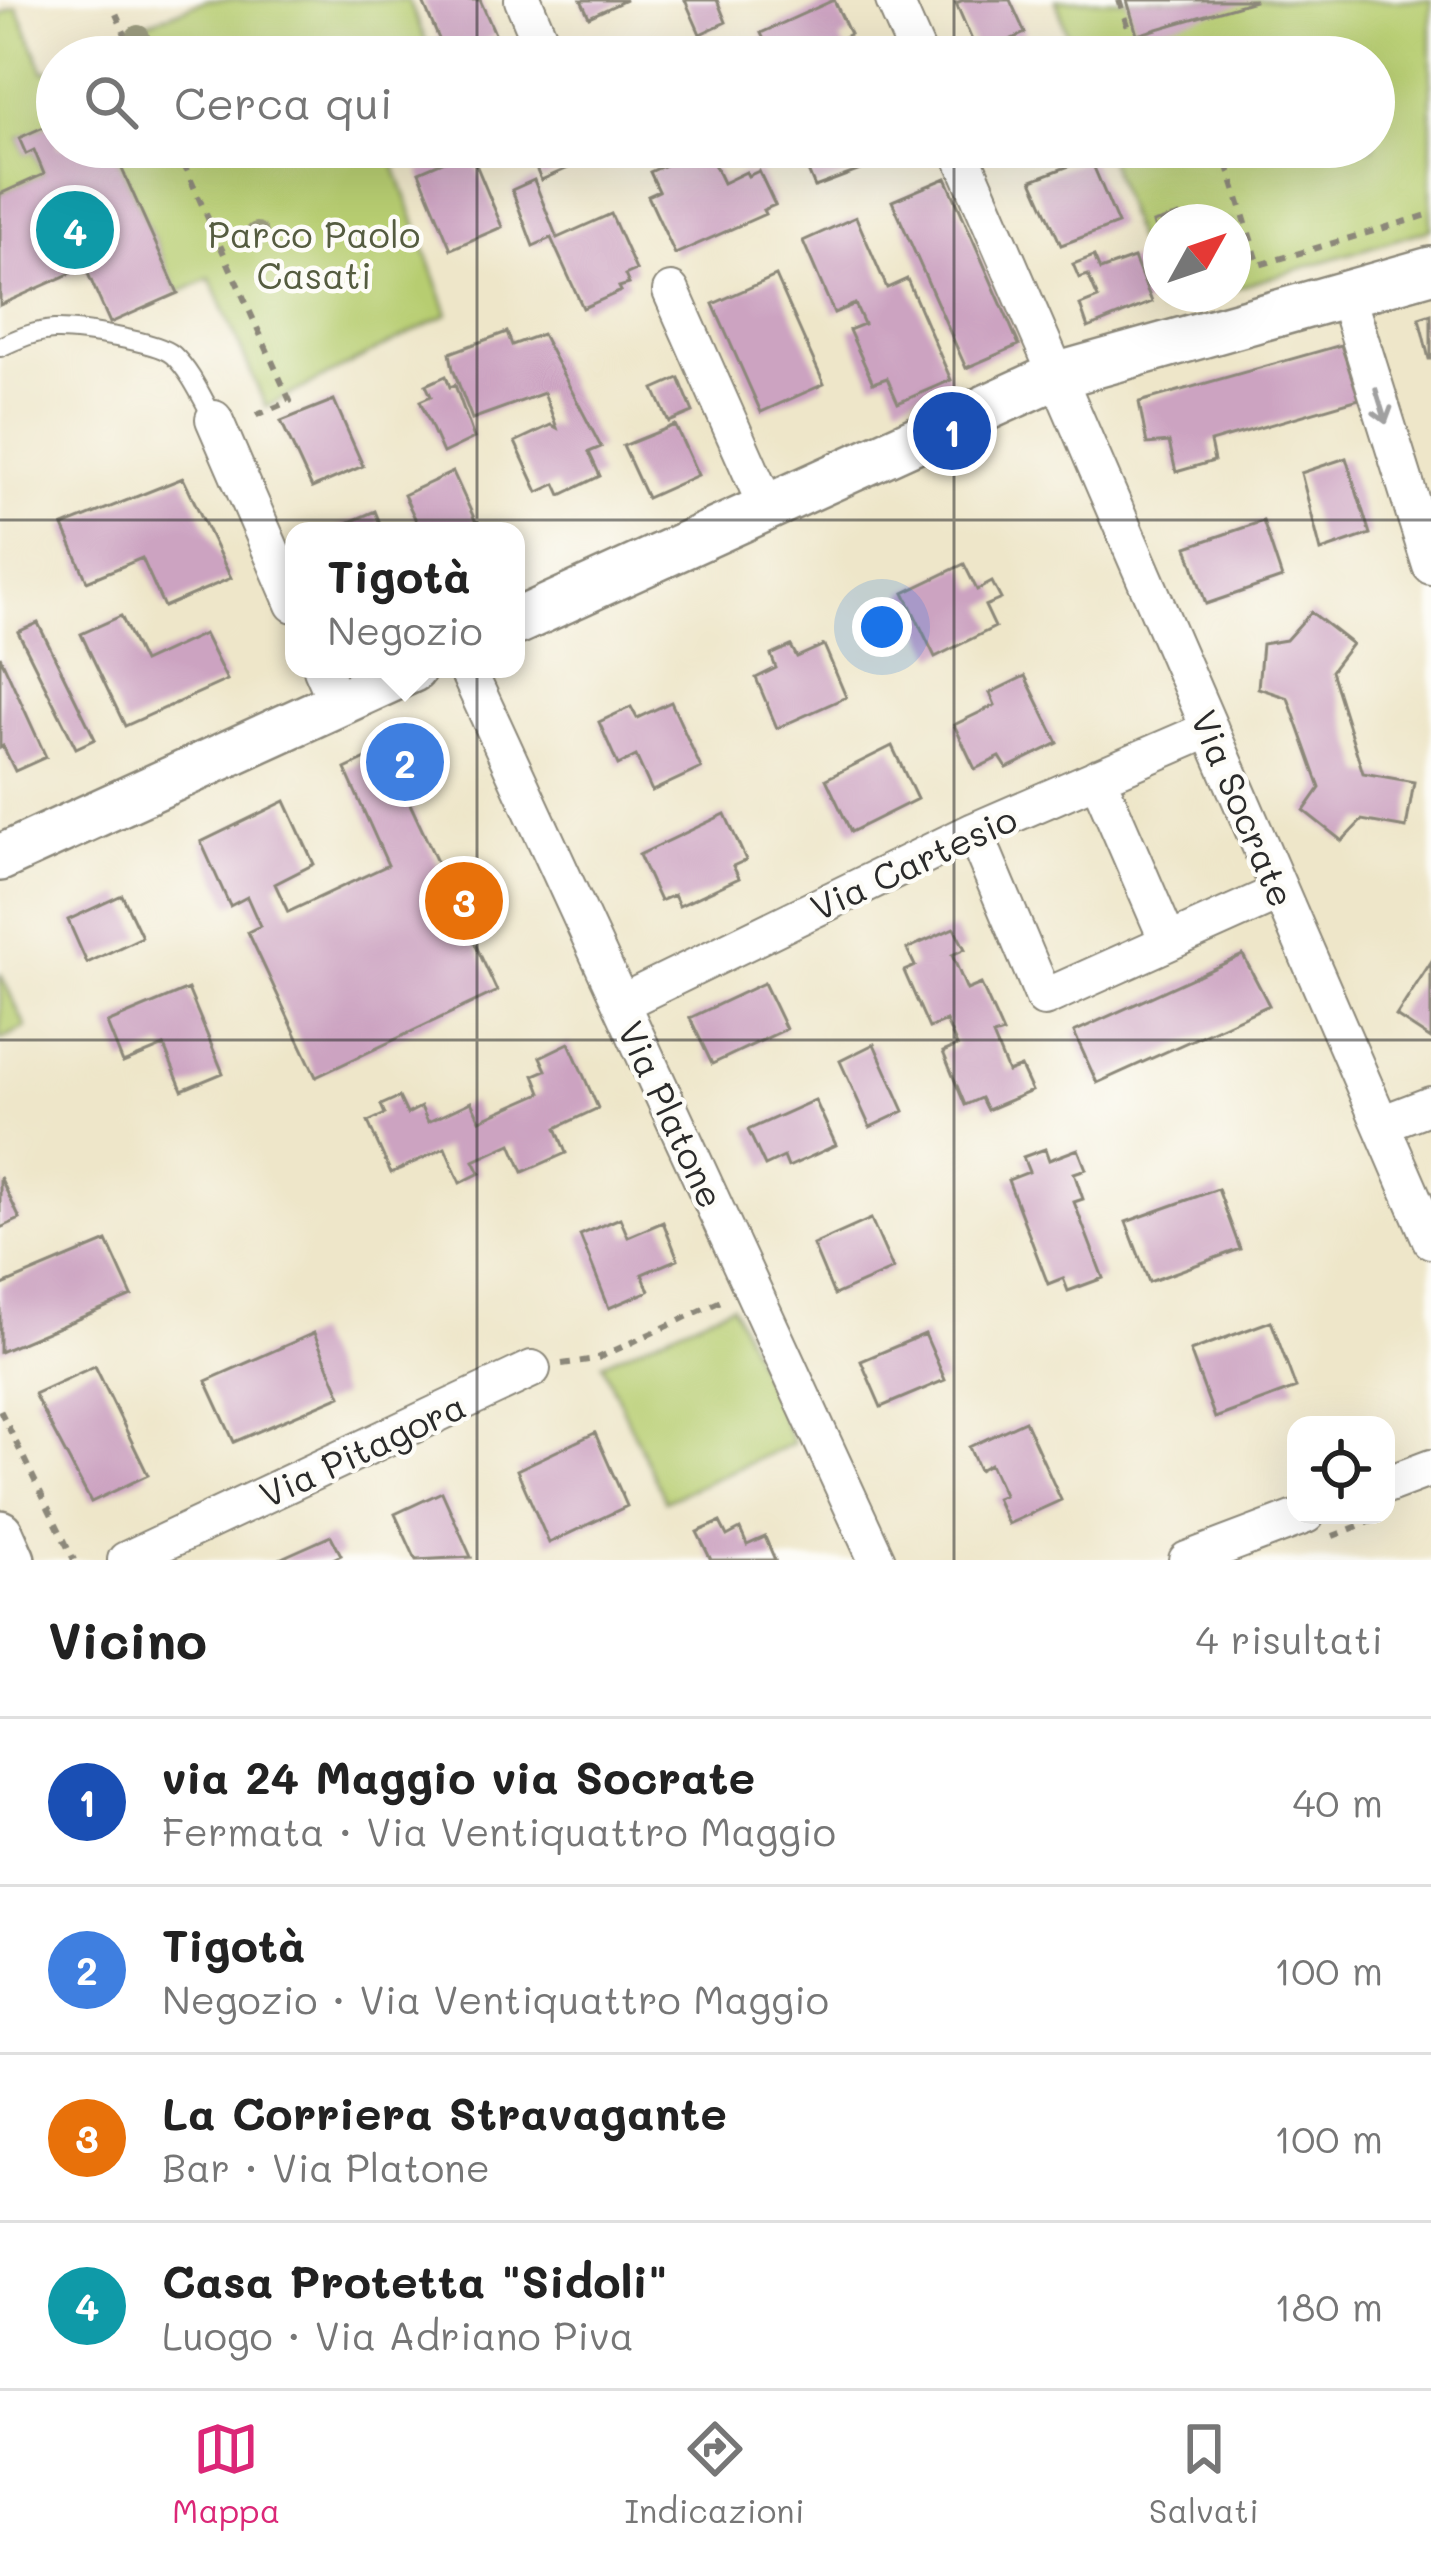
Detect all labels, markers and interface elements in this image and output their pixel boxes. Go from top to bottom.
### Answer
search box [36,36,1395,168]
icon: search [78,69,144,135]
text: Cerca qui [174,73,393,131]
pin: 4 [36,185,114,275]
north arrow [1143,204,1251,312]
park label: Parco Paolo Casati [208,210,420,298]
pin: 1 [913,386,991,476]
one-way arrow [1371,386,1393,424]
popup [285,522,525,678]
text: Tigotà [327,546,471,604]
your location [852,597,912,657]
text: Negozio [327,604,483,655]
street label: Via Socrate [1181,702,1307,914]
pin: 2 [366,717,444,807]
street label: Via Cartesio [802,794,1024,930]
pin: 3 [425,856,503,946]
street label: Via Platone [608,1013,736,1215]
street label: Via Pitagora [251,1381,473,1517]
map controls [1287,1416,1395,1524]
button: locate [1287,1416,1395,1524]
text: Vicino [48,1605,207,1672]
text: 4 risultati [1195,1613,1383,1664]
text: via 24 Maggio via Socrate [162,1747,755,1805]
text: 1 [78,1776,96,1827]
text: 40 m [1292,1776,1383,1827]
text: Fermata · Via Ventiquattro Maggio [162,1805,836,1856]
text: Tigotà [162,1915,306,1973]
text: 2 [76,1944,98,1995]
text: 100 m [1274,1944,1383,1995]
text: Negozio · Via Ventiquattro Maggio [162,1973,829,2024]
text: La Corriera Stravagante [162,2083,727,2141]
text: 3 [75,2112,99,2163]
text: 100 m [1274,2112,1383,2163]
text: Bar · Via Platone [162,2141,490,2192]
text: Casa Protetta "Sidoli" [162,2251,668,2309]
text: 4 [75,2280,99,2331]
text: 180 m [1274,2280,1383,2331]
text: Luogo · Via Adriano Piva [162,2309,634,2360]
tab: Mappa [172,2416,280,2531]
tab: Indicazioni [624,2416,805,2531]
tab: Salvati [1149,2416,1259,2531]

